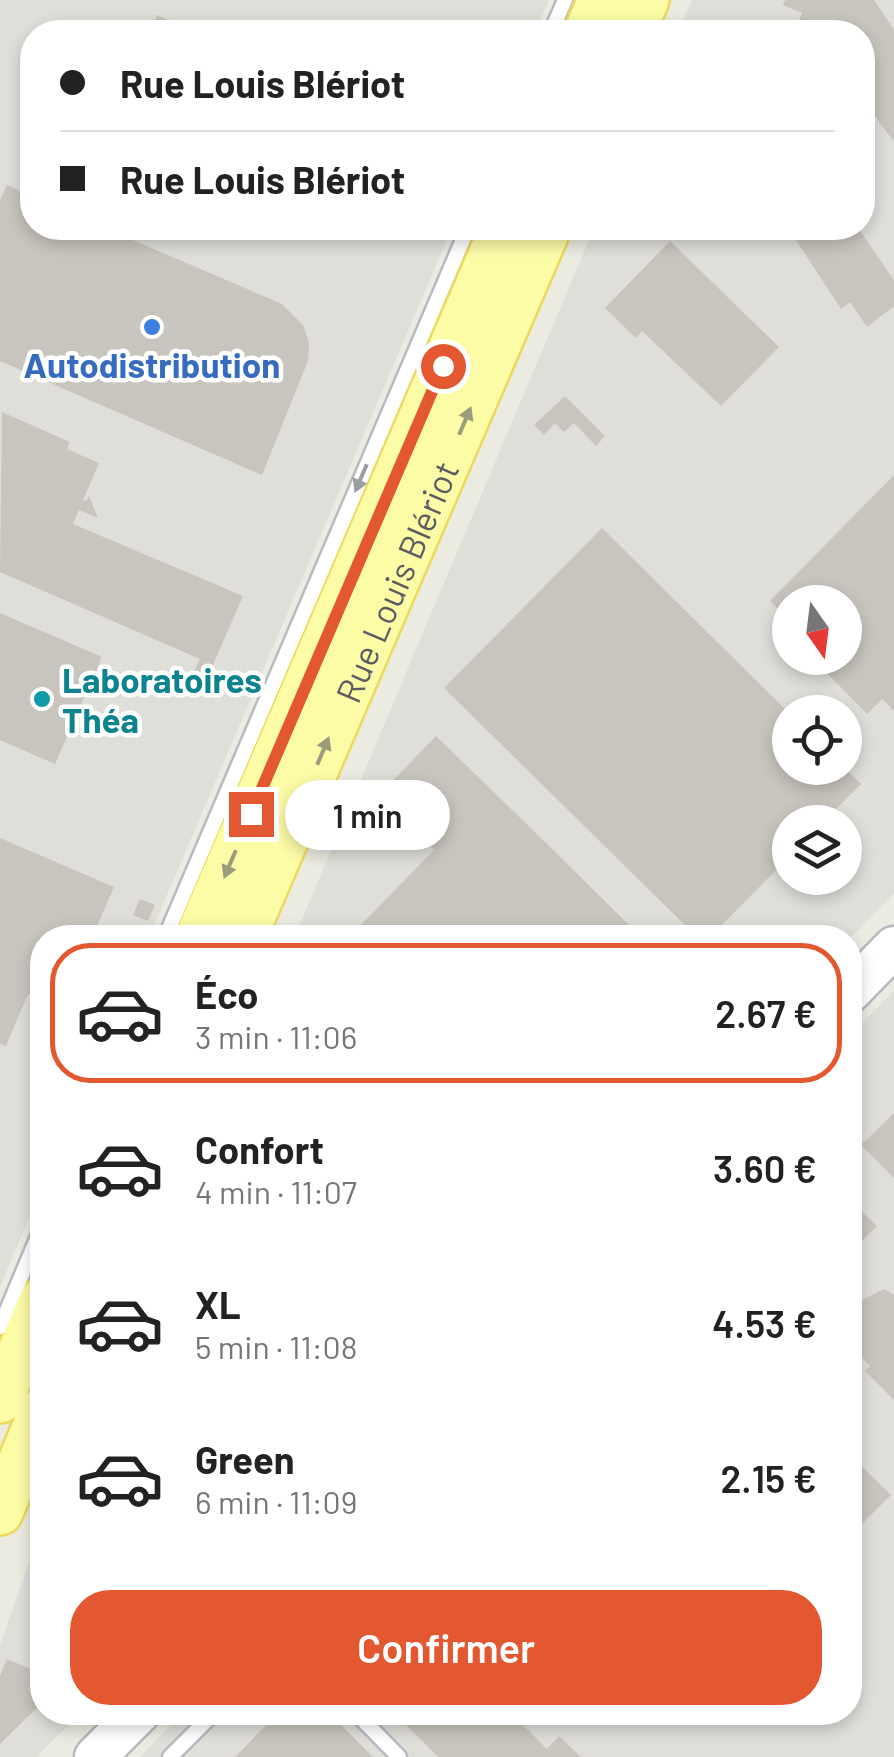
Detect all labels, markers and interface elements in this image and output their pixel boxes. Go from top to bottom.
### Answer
text: Rue Louis Blériot [120,60,405,106]
text: Rue Louis Blériot [120,156,405,202]
marker: Autodistribution [141,316,163,338]
place label: Autodistribution [24,343,280,385]
route start [421,344,466,389]
one-way arrow [457,406,473,436]
street label: Rue Louis Blériot [326,455,466,708]
one-way arrow [353,463,369,493]
north arrow [772,585,862,675]
map controls [772,585,862,895]
place label: Laboratoires Théa [62,658,262,740]
marker: Laboratoires Théa [31,688,53,710]
button: locate [772,695,862,785]
one-way arrow [315,737,331,766]
callout: 1 min [286,779,451,849]
route end [229,792,274,837]
text: 1 min [333,796,402,834]
button: layers [772,805,862,895]
one-way arrow [222,849,238,879]
icon: car [75,968,165,1058]
text: Éco [195,971,259,1017]
text: 2.67 € [715,990,817,1036]
text: 3 min · 11:06 [195,1017,357,1055]
icon: car [75,1123,165,1213]
text: Confort [195,1126,324,1172]
text: 3.60 € [713,1145,817,1191]
text: 4 min · 11:07 [195,1172,357,1210]
icon: car [75,1278,165,1368]
text: XL [195,1281,241,1327]
text: 4.53 € [712,1300,817,1346]
text: 5 min · 11:08 [195,1327,357,1365]
icon: car [75,1433,165,1523]
text: Green [195,1436,295,1482]
text: 2.15 € [720,1455,817,1501]
text: 6 min · 11:09 [195,1482,357,1520]
button: Confirmer [70,1590,822,1705]

